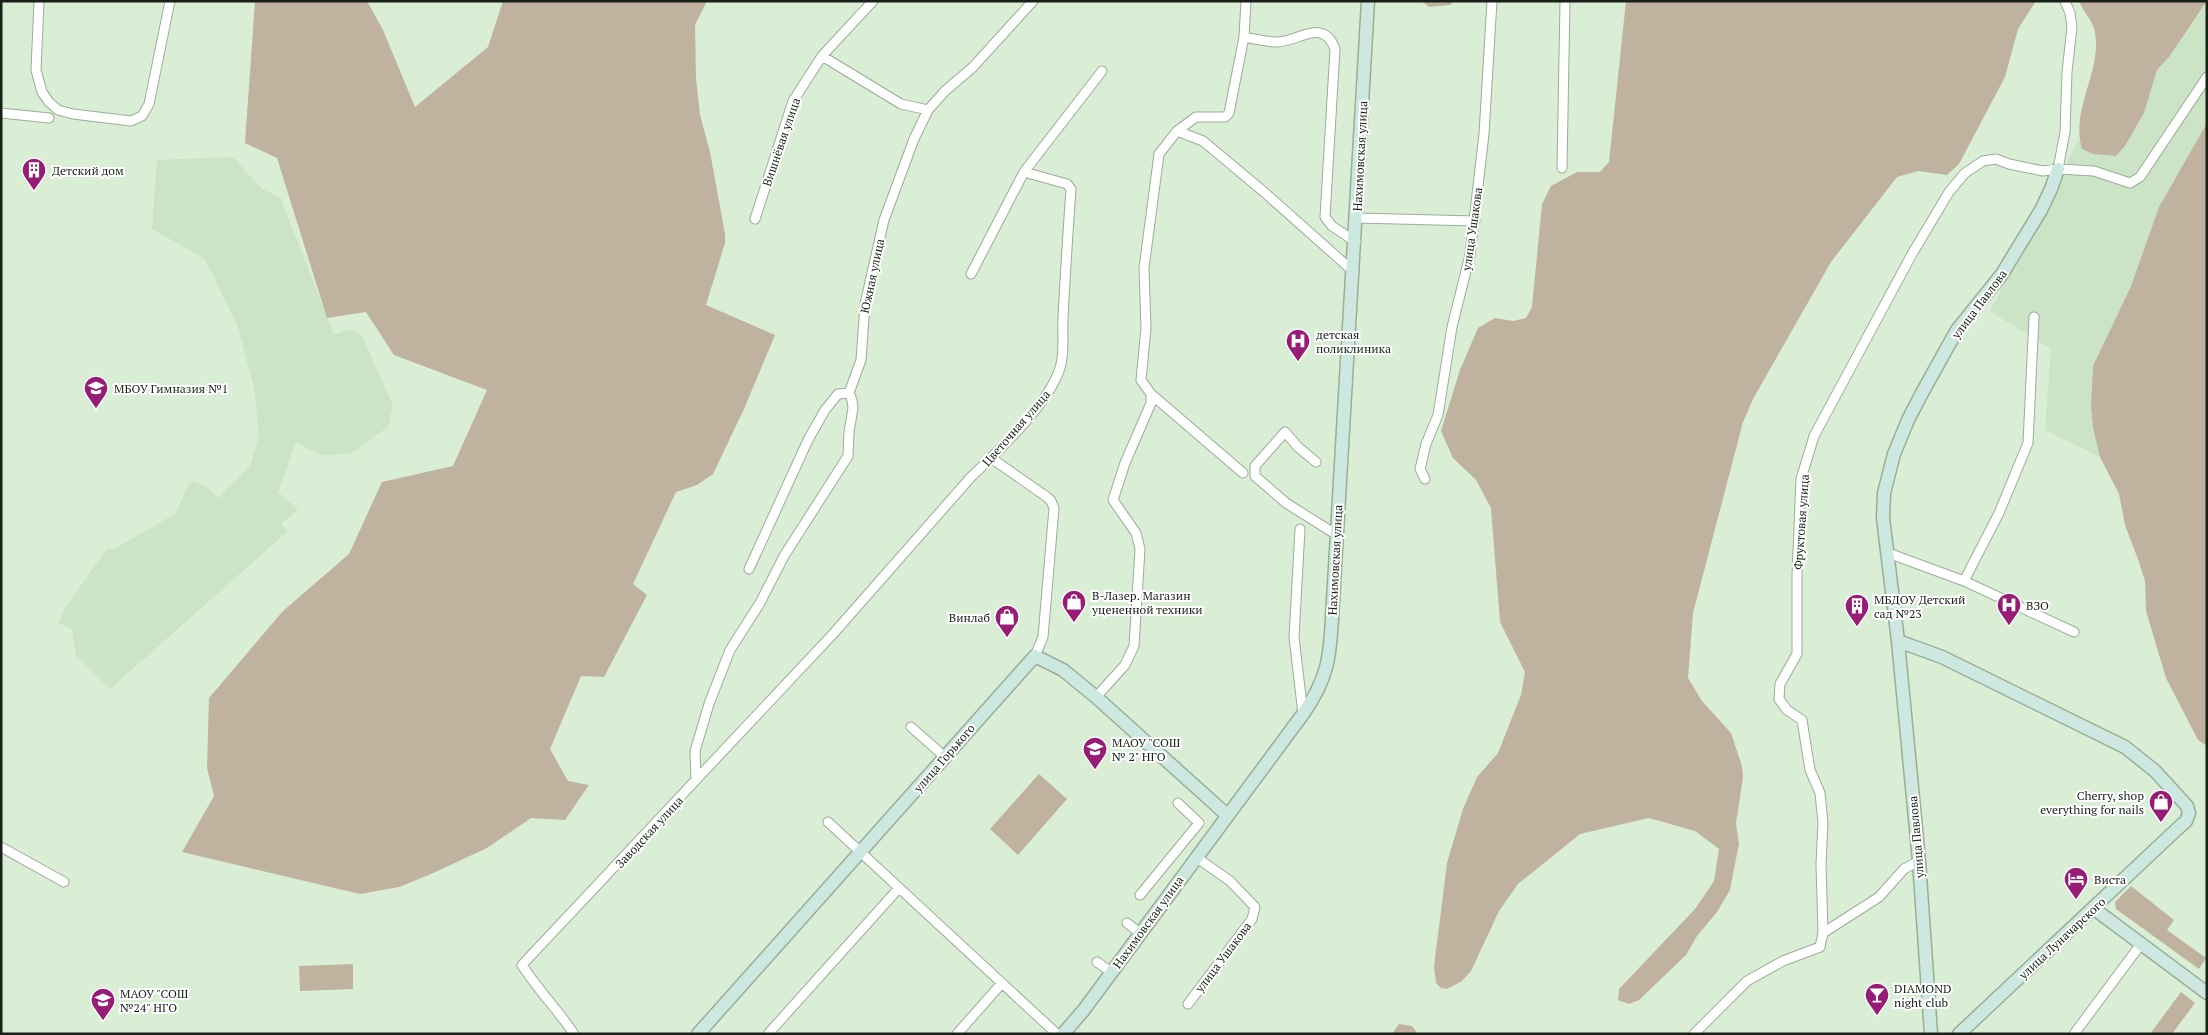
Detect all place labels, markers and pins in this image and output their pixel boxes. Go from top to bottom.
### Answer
building icon: Детский дом [21,157,47,191]
place label: Детский дом [52,163,124,178]
place label: детская поликлиника [1316,327,1391,356]
hospital icon: детская поликлиника [1285,328,1311,362]
school or university icon: МБОУ Гимназия №1 [83,375,109,409]
place label: МБОУ Гимназия №1 [114,381,228,396]
place label: В-Лазер. Магазин уцененной техники [1091,588,1203,617]
shop icon: В-Лазер. Магазин уцененной техники [1061,589,1087,623]
place label: МБДОУ Детский сад №23 [1874,592,1965,621]
hospital icon: ВЗО [1996,592,2022,626]
building icon: МБДОУ Детский сад №23 [1844,593,1870,627]
place label: ВЗО [2026,598,2049,613]
shop icon: Винлаб [994,604,1020,638]
place label: Винлаб [949,610,990,625]
place label: МАОУ "СОШ № 2" НГО [1112,735,1180,764]
school or university icon: МАОУ "СОШ № 2" НГО [1082,736,1108,770]
place label: Cherry, shop everything for nails [2040,788,2144,817]
shop icon: Cherry, shop everything for nails [2148,789,2174,823]
hotel icon: Виста [2063,866,2089,900]
place label: Виста [2094,872,2126,887]
place label: DIAMOND night club [1894,981,1951,1010]
bar icon: DIAMOND night club [1864,982,1890,1016]
place label: МАОУ "СОШ №24" НГО [120,986,188,1015]
school or university icon: МАОУ "СОШ №24" НГО [90,987,116,1021]

